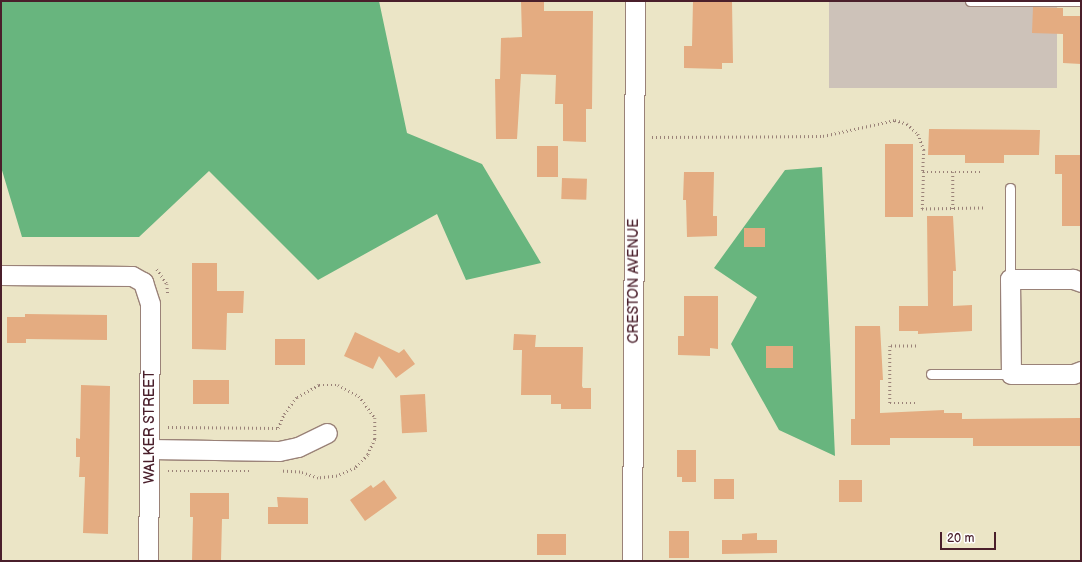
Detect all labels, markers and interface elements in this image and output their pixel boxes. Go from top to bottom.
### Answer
street label: CRESTON AVENUE [626,218,642,344]
street label: WALKER STREET [142,370,158,484]
scale bar [942,524,998,550]
text: 20 m [947,531,974,546]

